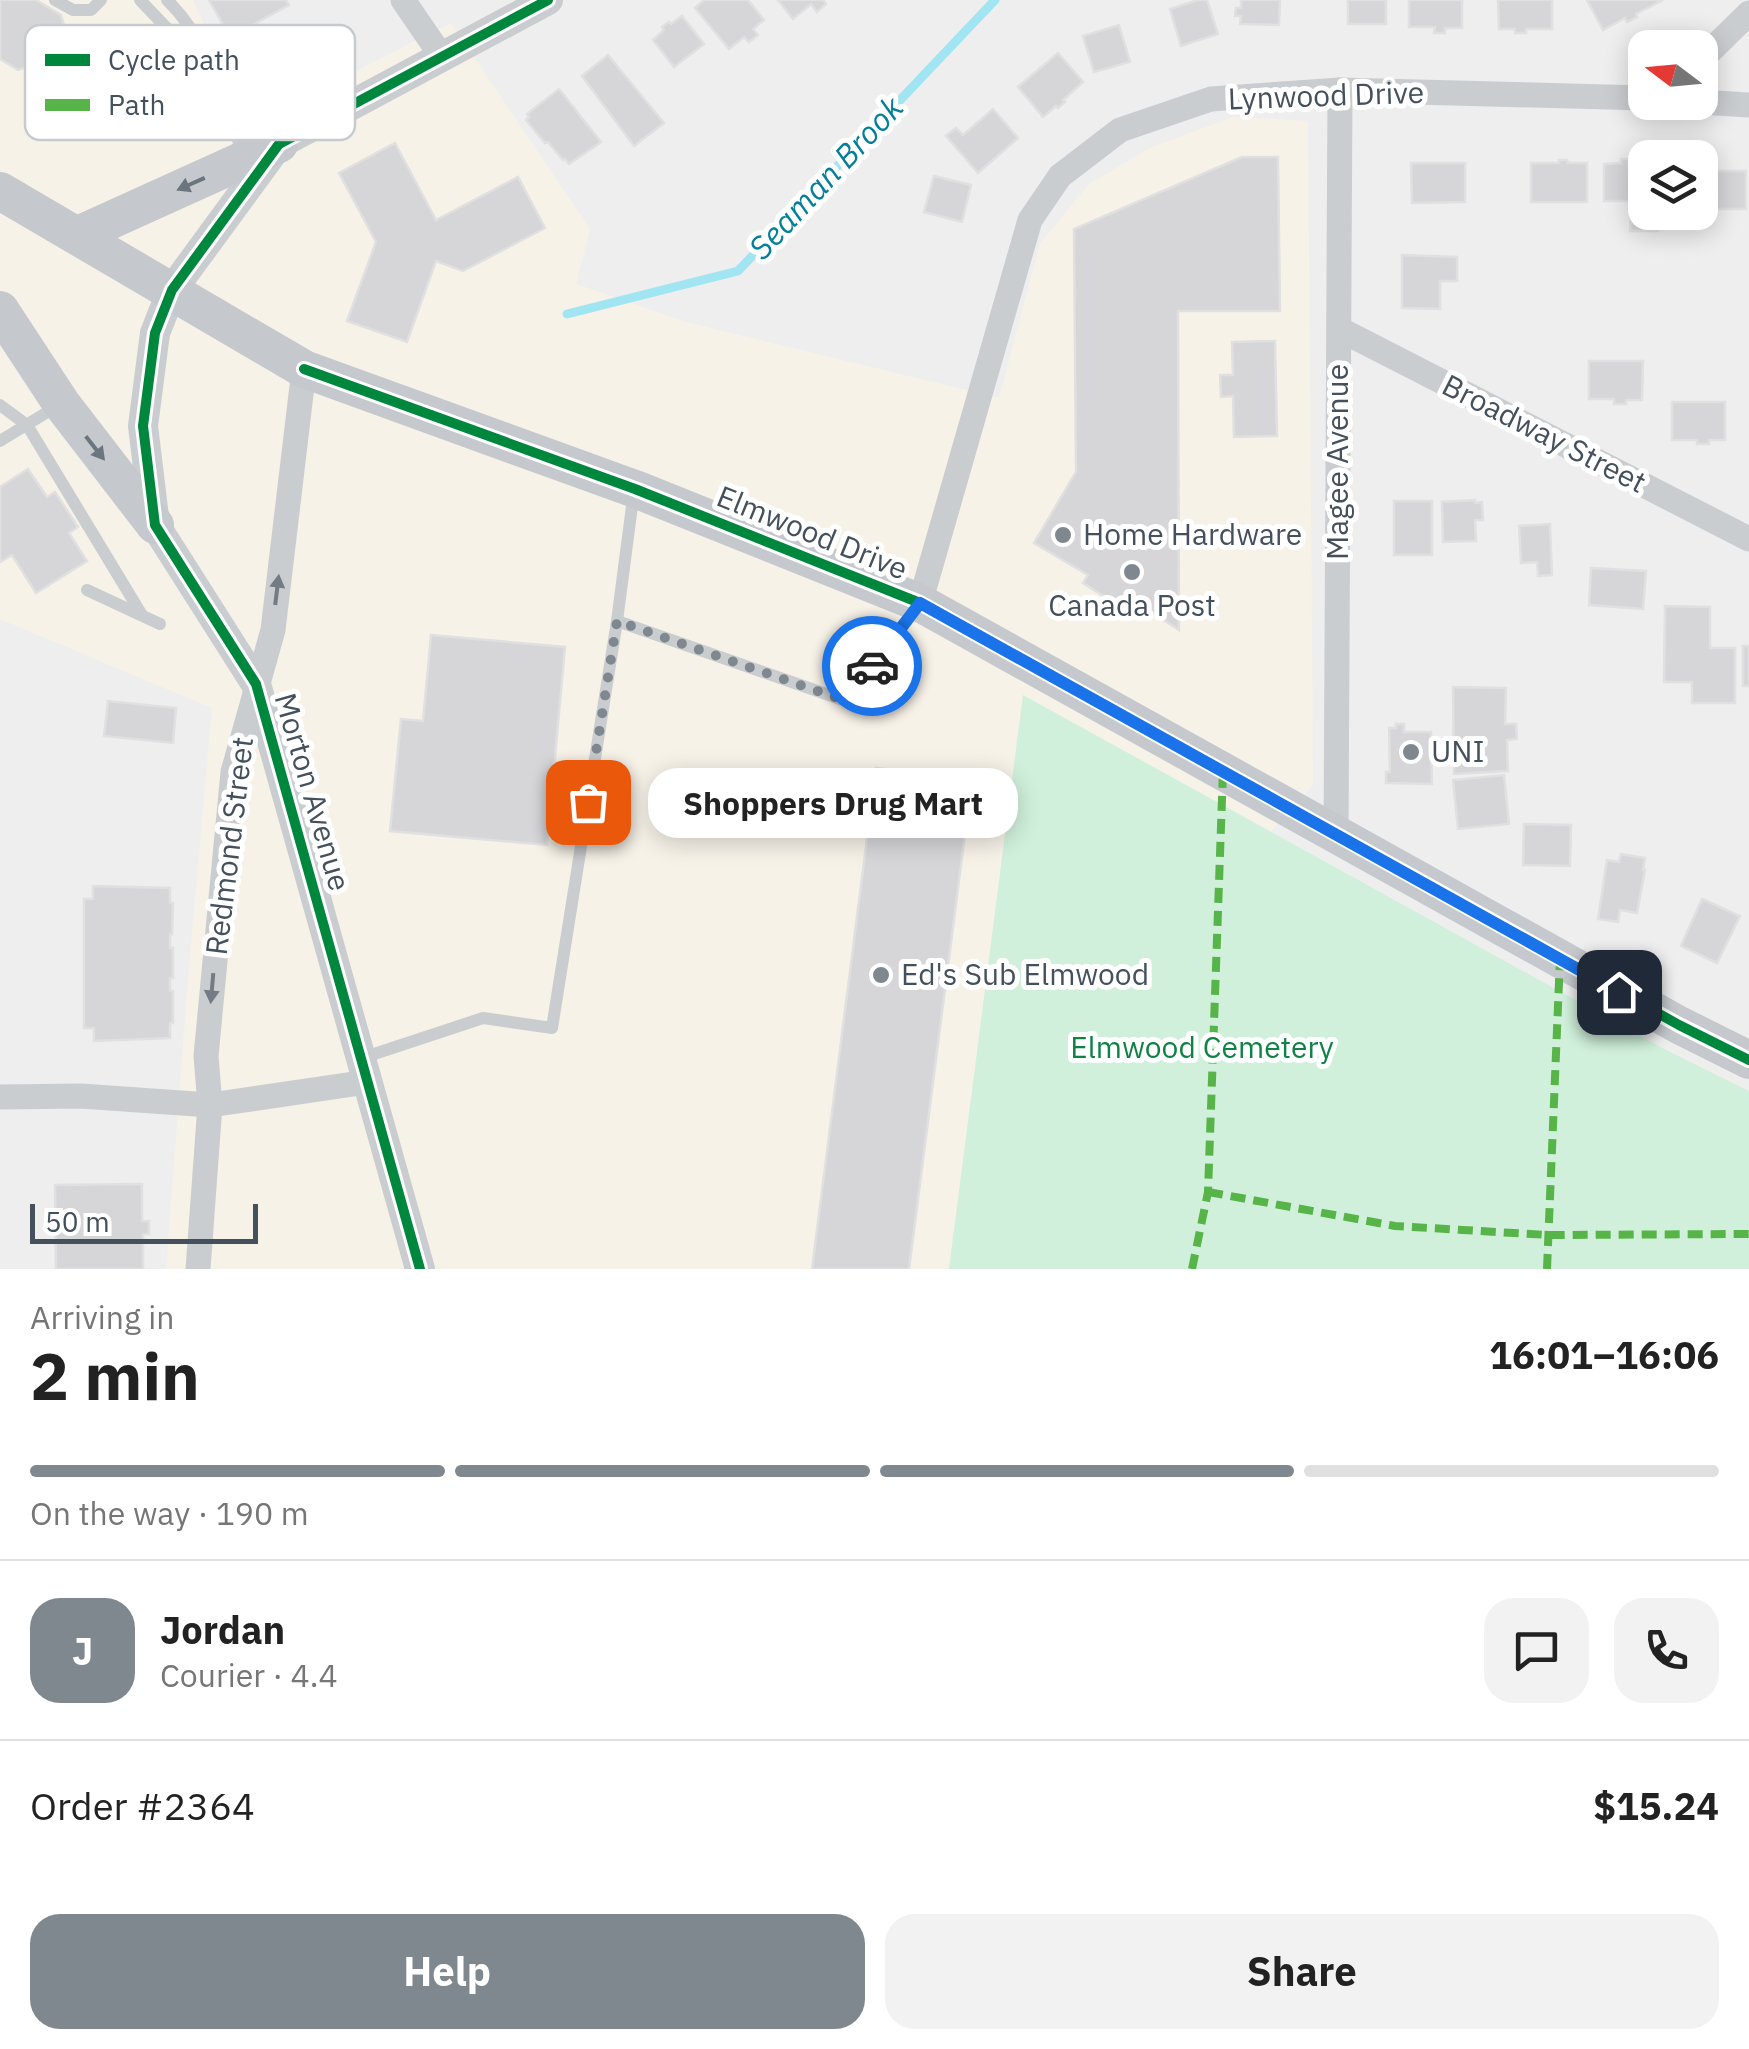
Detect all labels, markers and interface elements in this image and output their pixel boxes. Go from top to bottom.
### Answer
legend [25,25,355,140]
north arrow [1628,30,1718,120]
map controls [1628,30,1718,230]
text: Cycle path [108,41,240,78]
street label: Lynwood Drive [1227,72,1425,117]
text: Path [108,86,165,123]
water label: Seaman Brook [739,86,913,268]
button: layers [1628,140,1718,230]
one-way arrow [176,176,205,192]
street label: Magee Avenue [1317,364,1356,560]
street label: Broadway Street [1436,365,1653,501]
one-way arrow [85,434,106,460]
street label: Elmwood Drive [711,476,914,588]
place label: Home Hardware [1083,514,1302,553]
marker: Home Hardware [1052,524,1074,546]
marker: Canada Post [1121,561,1143,583]
one-way arrow [270,573,286,605]
place label: Canada Post [1048,585,1216,624]
courier [822,616,922,716]
icon: car [845,639,900,694]
street label: Morton Avenue [267,688,360,895]
place label: UNI [1431,731,1485,770]
street label: Redmond Street [196,735,261,957]
marker: UNI [1400,741,1422,763]
pin [546,760,631,845]
callout: Shoppers Drug Mart [648,767,1018,837]
icon: bag [561,775,616,830]
text: Shoppers Drug Mart [683,782,983,824]
pin [1577,950,1662,1035]
place label: Ed's Sub Elmwood [901,954,1149,993]
marker: Ed's Sub Elmwood [870,964,892,986]
icon: home [1592,965,1647,1020]
one-way arrow [204,972,220,1004]
park label: Elmwood Cemetery [1070,1027,1334,1066]
scale bar [30,1199,258,1244]
text: 50 m [45,1203,110,1240]
text: Arriving in [30,1296,175,1338]
text: 16:01–16:06 [1489,1330,1719,1379]
text: 2 min [30,1333,200,1418]
text: On the way · 190 m [30,1492,309,1534]
button: chat [1484,1598,1589,1703]
button: phone [1614,1598,1719,1703]
text: Jordan [160,1605,285,1654]
text: J [72,1626,93,1675]
text: Courier · 4.4 [160,1654,338,1696]
text: Order #2364 [30,1781,255,1830]
text: $15.24 [1593,1781,1719,1830]
button: Help [30,1914,865,2029]
button: Share [885,1914,1719,2029]

